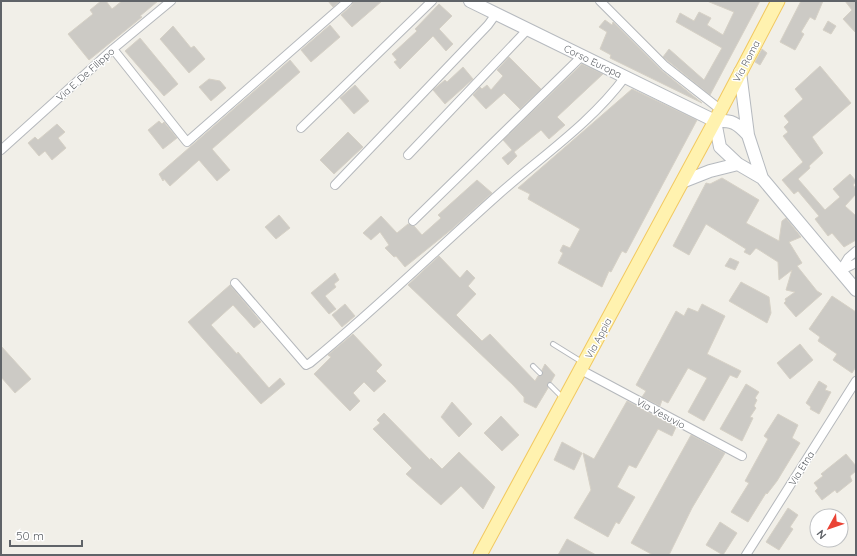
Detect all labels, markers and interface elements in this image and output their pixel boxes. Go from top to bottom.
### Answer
street label: Via Roma [730,38,763,84]
street label: Corso Europa [562,42,624,81]
street label: Via E. De Filippo [54,45,117,104]
street label: Via Appia [582,316,615,361]
street label: Via Vesuvio [634,395,687,432]
street label: Via Etna [786,448,817,488]
north arrow [809,508,849,548]
scale bar [10,522,82,548]
text: N [813,527,829,542]
text: 50 m [16,528,44,543]

